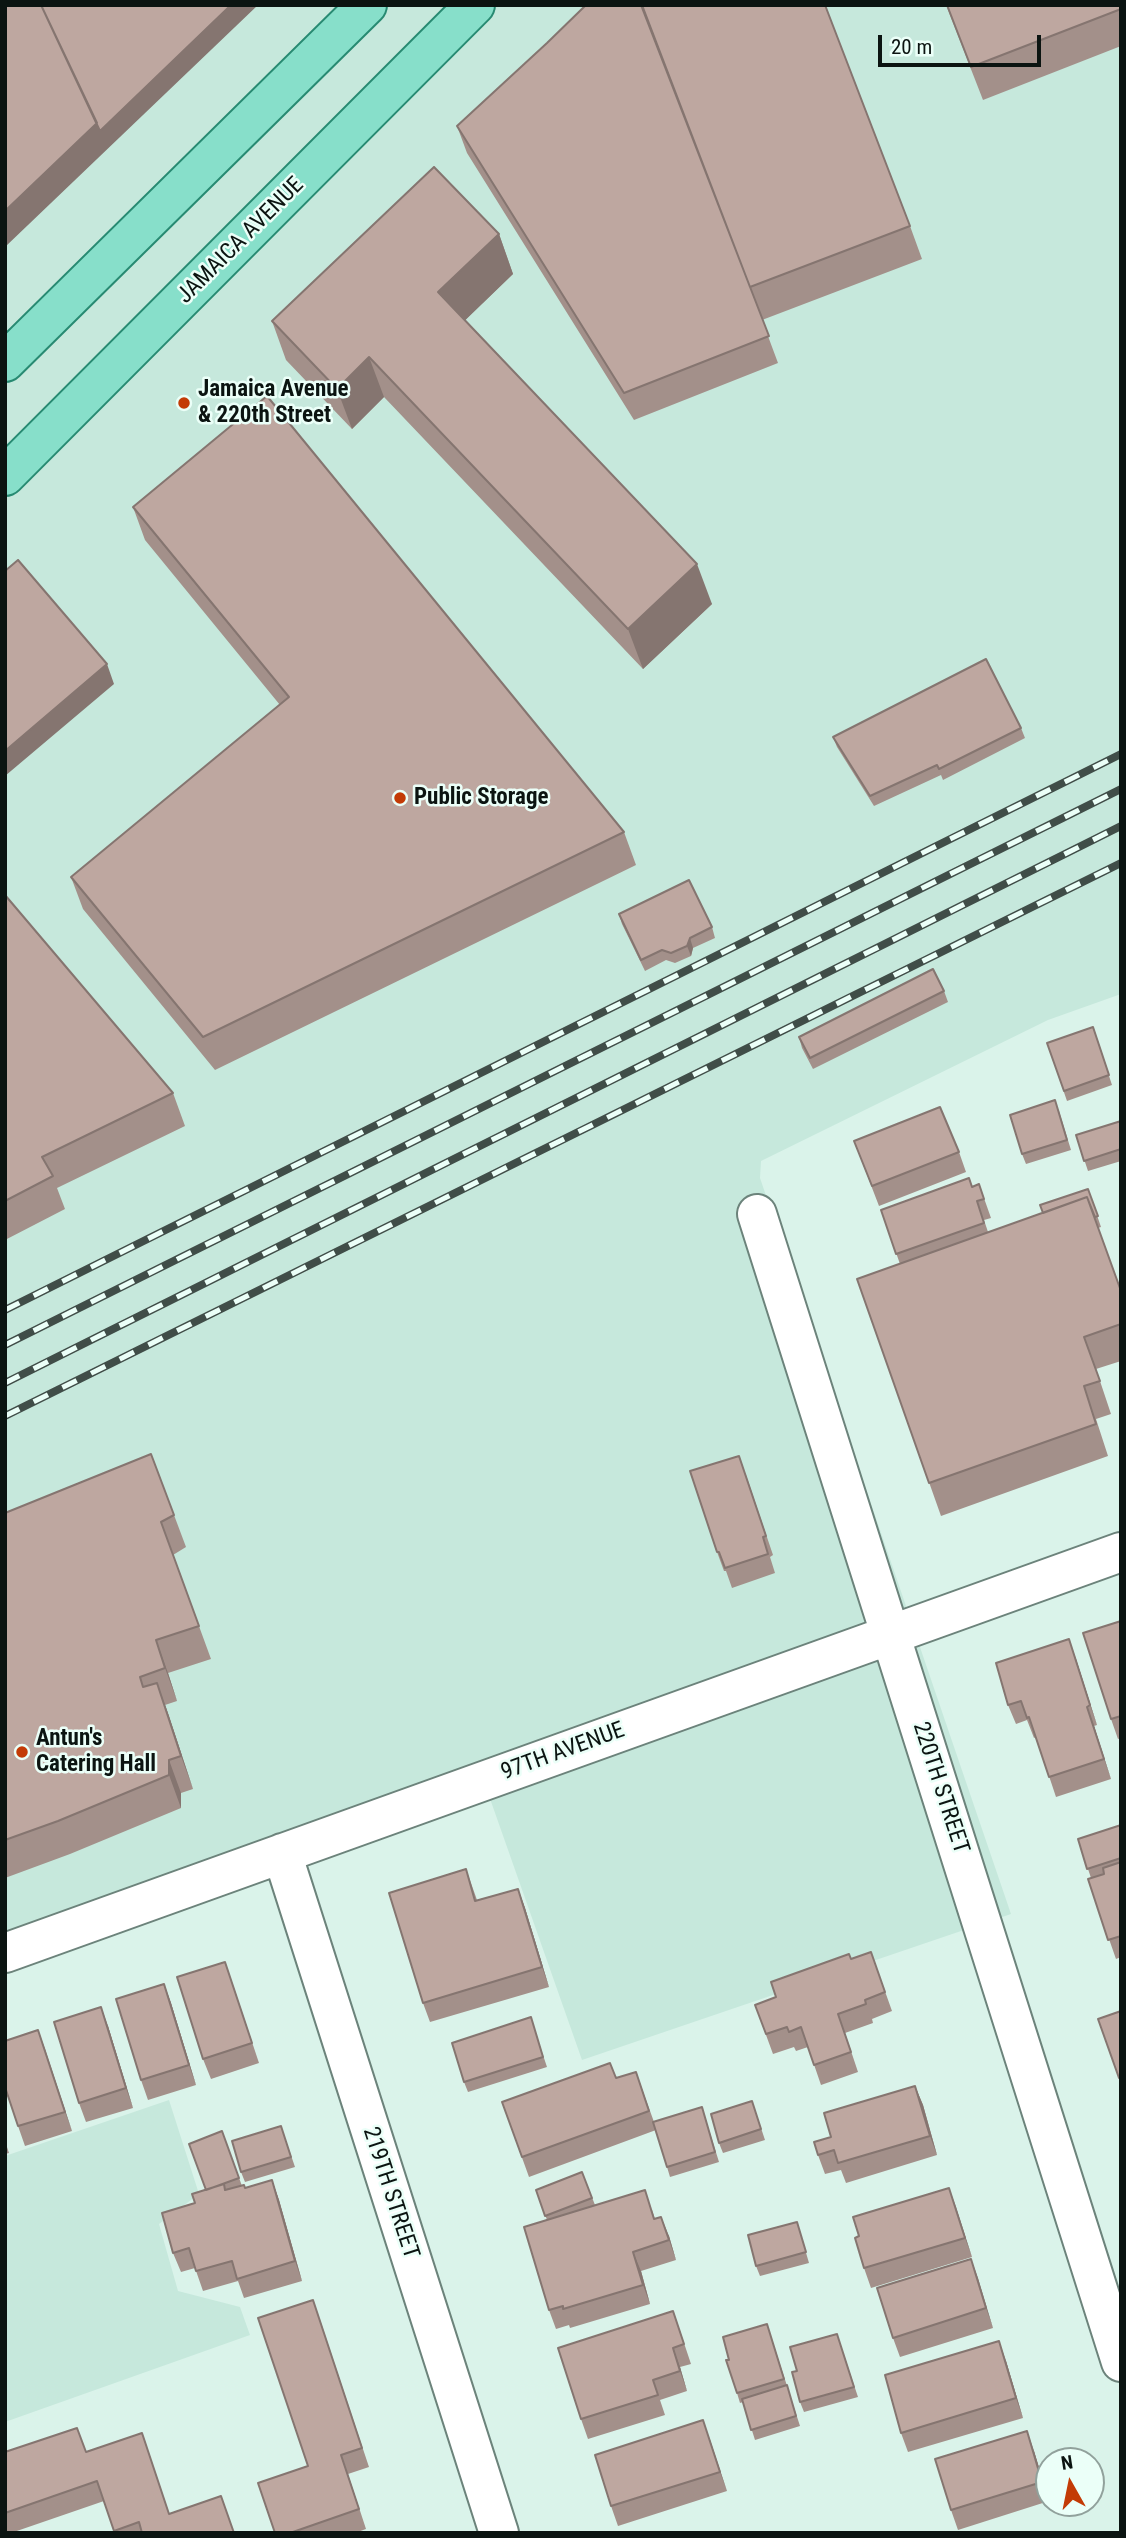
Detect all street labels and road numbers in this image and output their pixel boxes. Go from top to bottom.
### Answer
street label: JAMAICA AVENUE [172,172,310,310]
street label: 97TH AVENUE [497,1717,629,1787]
street label: 220TH STREET [906,1719,974,1857]
street label: 219TH STREET [356,2124,424,2262]

